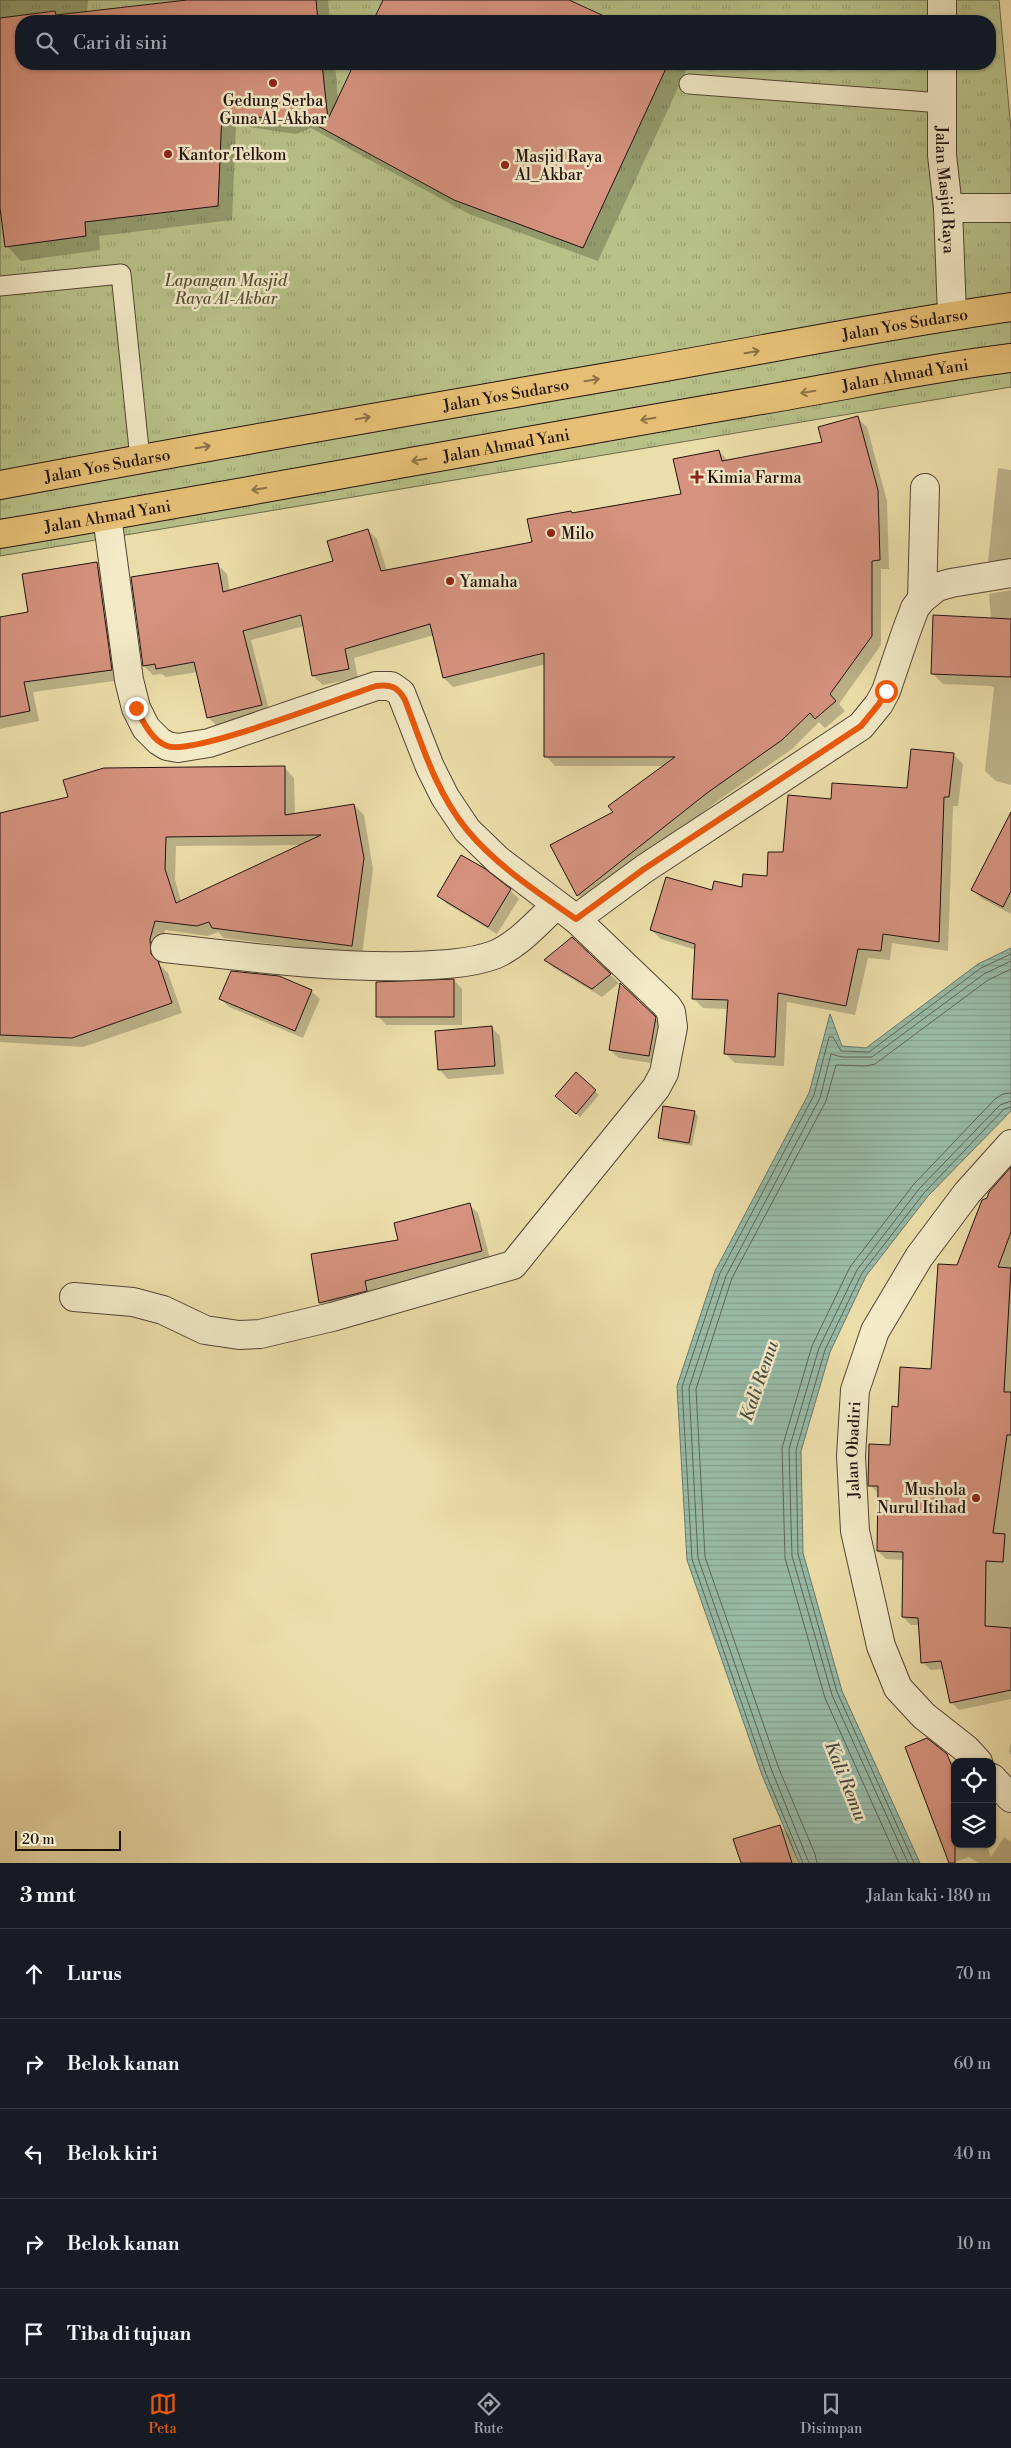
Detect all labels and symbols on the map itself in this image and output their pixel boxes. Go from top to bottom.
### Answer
marker: Gedung Serba Guna Al-Akbar [267,77,279,89]
place label: Gedung Serba Guna Al-Akbar [219,91,327,129]
street label: Jalan Masjid Raya [931,125,959,255]
place label: Kantor Telkom [178,145,286,165]
place label: Masjid Raya Al_Akbar [514,147,603,185]
marker: Kantor Telkom [162,148,174,160]
marker: Masjid Raya Al_Akbar [499,159,511,171]
park label: Lapangan Masjid Raya Al-Akbar [164,271,288,309]
street label: Jalan Yos Sudarso [839,304,969,346]
one-way arrow [744,346,760,356]
street label: Jalan Ahmad Yani [839,355,970,397]
one-way arrow [584,374,600,384]
street label: Jalan Yos Sudarso [440,375,571,416]
one-way arrow [800,388,816,398]
one-way arrow [354,413,370,423]
one-way arrow [640,415,656,425]
street label: Jalan Ahmad Yani [440,425,571,467]
one-way arrow [194,442,210,452]
street label: Jalan Yos Sudarso [42,445,172,488]
one-way arrow [411,455,427,465]
place label: Kimia Farma [707,468,802,488]
marker: Kimia Farma [691,471,703,483]
one-way arrow [251,484,267,494]
street label: Jalan Ahmad Yani [42,496,173,538]
place label: Milo [561,524,594,544]
marker: Milo [545,527,557,539]
place label: Yamaha [459,572,518,592]
marker: Yamaha [444,575,456,587]
route start [875,680,898,703]
route end [125,697,148,720]
water label: Kali Remu [735,1337,784,1425]
street label: Jalan Obadiri [842,1401,865,1500]
place label: Mushola Nurul Itihad [877,1480,967,1518]
marker: Mushola Nurul Itihad [970,1492,982,1504]
water label: Kali Remu [819,1738,872,1825]
scale bar [15,1828,121,1851]

